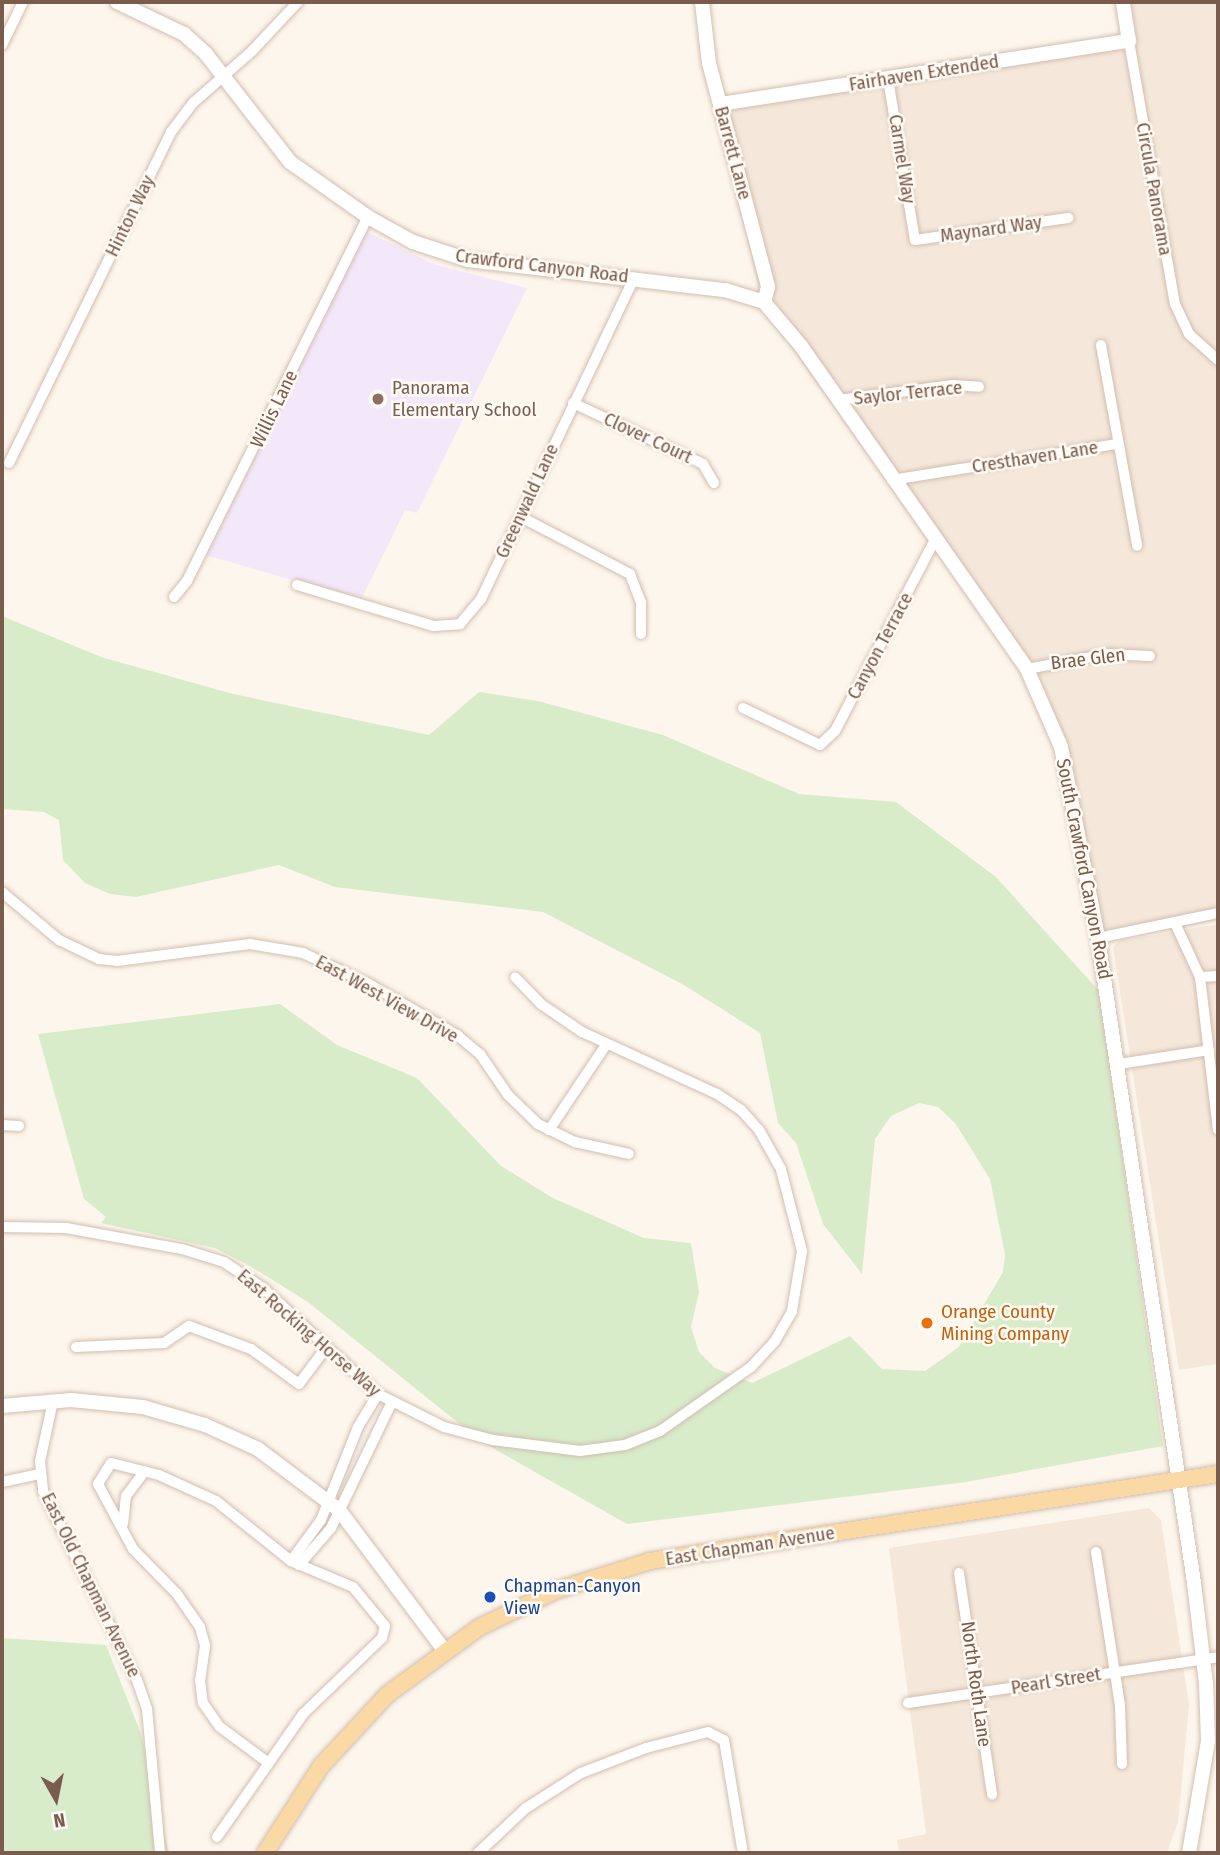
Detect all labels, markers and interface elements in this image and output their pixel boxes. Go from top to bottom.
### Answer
street label: Fairhaven Extended [847,50,1001,96]
street label: Barrett Lane [710,104,756,202]
street label: Carmel Way [884,113,920,205]
street label: Circula Panorama [1131,121,1177,257]
street label: Hinton Way [100,172,160,260]
street label: Maynard Way [939,211,1043,247]
street label: Crawford Canyon Road [454,244,630,288]
street label: Willis Lane [245,367,303,451]
street label: Saylor Terrace [853,376,963,410]
place label: Panorama Elementary School [392,377,537,421]
marker: Panorama Elementary School [370,391,386,407]
street label: Clover Court [600,408,696,468]
street label: Cresthaven Lane [970,436,1100,478]
street label: Greenwald Lane [491,440,563,562]
street label: Canyon Terrace [842,589,918,703]
street label: Brae Glen [1049,643,1127,675]
street label: South Crawford Canyon Road [1051,757,1117,981]
street label: East West View Drive [312,950,462,1048]
street label: East Rocking Horse Way [233,1264,385,1402]
place label: Orange County Mining Company [941,1301,1069,1345]
marker: Orange County Mining Company [919,1315,935,1331]
street label: East Old Chapman Avenue [36,1489,146,1681]
street label: East Chapman Avenue [664,1521,836,1571]
place label: Chapman-Canyon View [504,1575,641,1619]
marker: Chapman-Canyon View [482,1589,498,1605]
street label: North Roth Lane [956,1620,996,1748]
street label: Pearl Street [1009,1663,1103,1699]
north arrow [21,1764,91,1834]
text: N [52,1808,67,1832]

